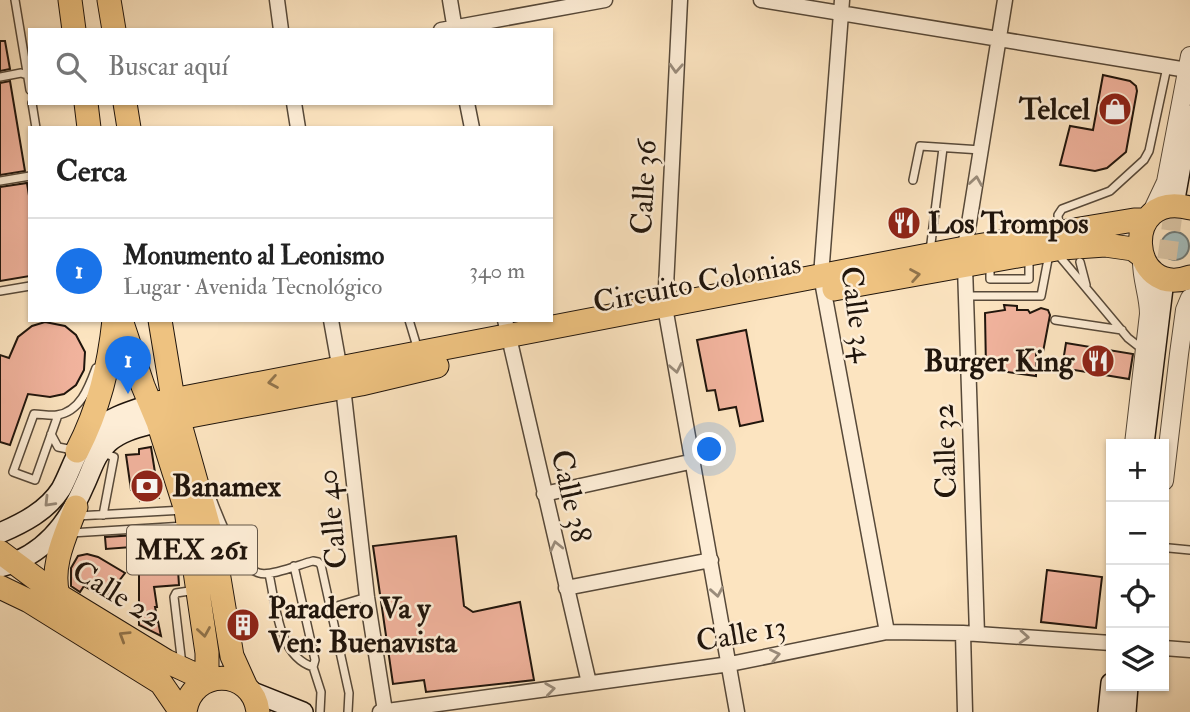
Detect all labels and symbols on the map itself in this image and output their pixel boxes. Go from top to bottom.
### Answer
one-way arrow [669,63,684,74]
shop icon: Telcel [1096,90,1134,128]
place label: Telcel [1018,91,1090,128]
street label: Calle 36 [623,137,665,235]
one-way arrow [968,175,983,187]
restaurant icon: Los Trompos [885,204,923,242]
place label: Los Trompos [928,205,1089,242]
street label: Circuito Colonias [590,245,804,321]
street label: Calle 34 [832,264,882,366]
one-way arrow [909,268,921,283]
pin: 1 [105,336,151,394]
restaurant icon: Burger King [1079,342,1117,380]
place label: Burger King [924,343,1075,380]
one-way arrow [668,362,683,374]
one-way arrow [267,373,279,388]
street label: Calle 32 [925,403,965,499]
your location [692,432,726,466]
street label: Calle 38 [542,446,600,546]
bank icon: Banamex [128,467,166,505]
street label: Calle 40 [308,467,356,571]
place label: Banamex [172,468,282,505]
one-way arrow [45,494,57,507]
road number: MEX 261 [127,526,257,574]
one-way arrow [550,540,564,552]
street label: Calle 22 [65,552,169,636]
one-way arrow [709,586,724,598]
place label: Paradero Va y Ven: Buenavista [267,590,458,661]
building icon: Paradero Va y Ven: Buenavista [224,606,262,644]
street label: Calle 13 [693,608,789,660]
one-way arrow [196,626,211,638]
one-way arrow [1019,629,1030,644]
one-way arrow [119,631,132,644]
one-way arrow [769,649,781,664]
one-way arrow [544,682,556,697]

